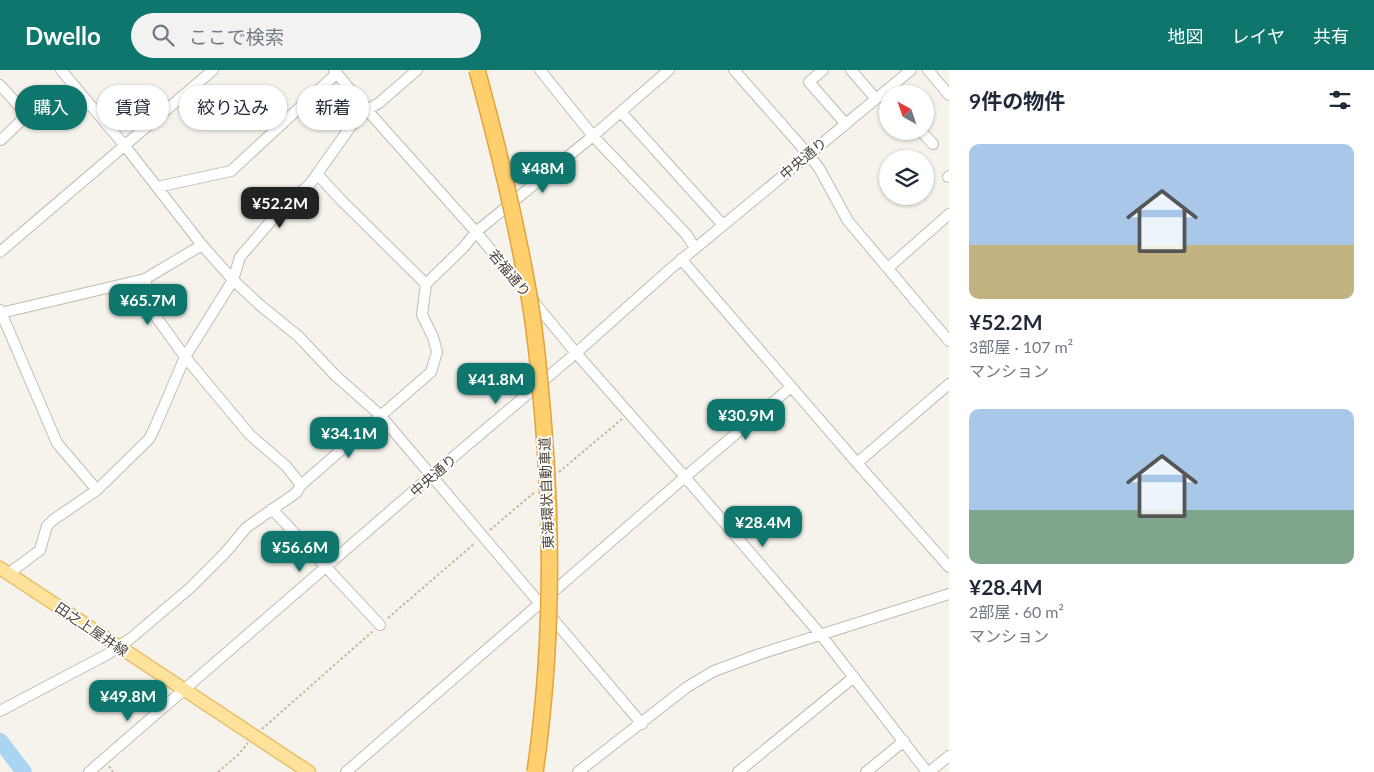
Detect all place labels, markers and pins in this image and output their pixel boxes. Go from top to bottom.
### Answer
pin: ¥48M [513,152,573,194]
pin: ¥52.2M [239,186,321,229]
pin: ¥65.7M [107,284,189,326]
pin: ¥41.8M [455,362,537,405]
pin: ¥30.9M [705,398,787,441]
pin: ¥34.1M [308,416,390,459]
pin: ¥28.4M [722,506,804,548]
pin: ¥56.6M [259,530,341,573]
pin: ¥49.8M [87,680,169,722]

